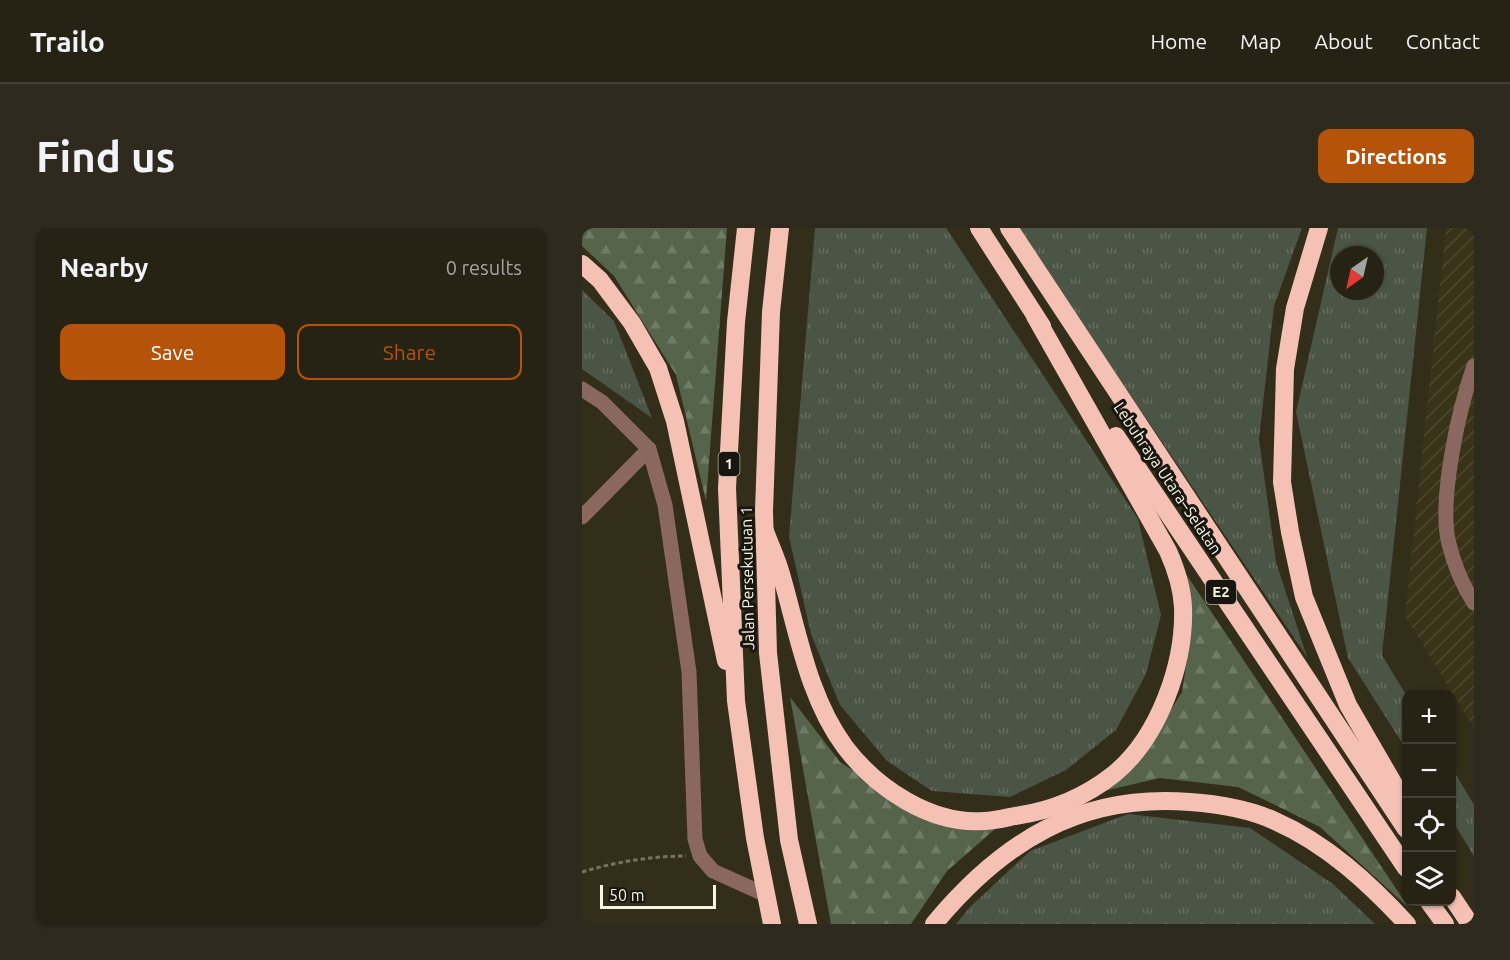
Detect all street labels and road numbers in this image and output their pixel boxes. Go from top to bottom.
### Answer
street label: Lebuhraya Utara–Selatan [1110,399,1226,557]
road number: 1 [718,452,740,476]
street label: Jalan Persekutuan 1 [737,506,757,650]
road number: E2 [1206,580,1236,604]

